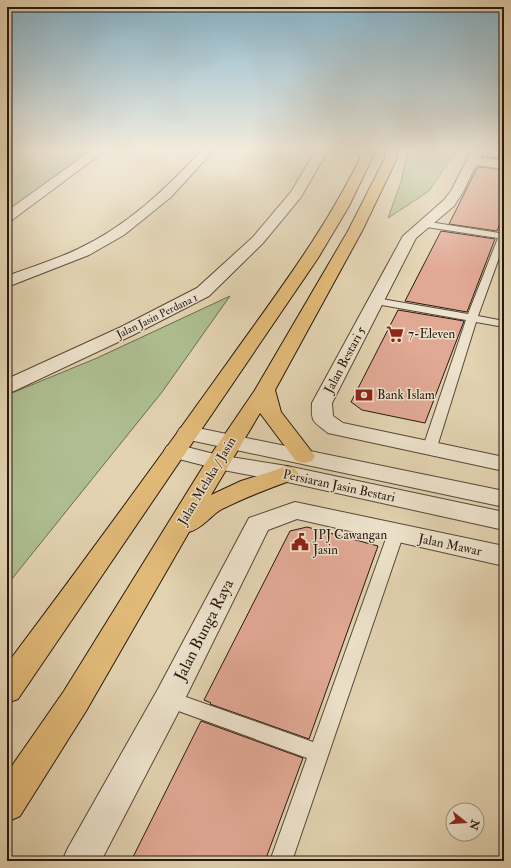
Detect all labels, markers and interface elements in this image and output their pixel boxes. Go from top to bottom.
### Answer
street label: Jalan Jasin Perdana 1 [113,291,200,343]
street label: Jalan Bestari 5 [320,324,369,397]
supermarket icon: 7-Eleven [385,324,405,344]
place label: 7-Eleven [408,326,455,342]
bank icon: Bank Islam [354,385,374,405]
place label: Bank Islam [377,387,435,403]
street label: Jalan Melaka / Jasin [174,434,240,529]
street label: Persiaran Jasin Bestari [281,466,397,506]
place label: JPJ Cawangan Jasin [312,527,387,558]
street label: Jalan Mawar [416,530,483,560]
public building icon: JPJ Cawangan Jasin [290,532,310,552]
street label: Jalan Bunga Raya [169,576,239,685]
north arrow [445,802,485,842]
text: N [466,817,482,832]

